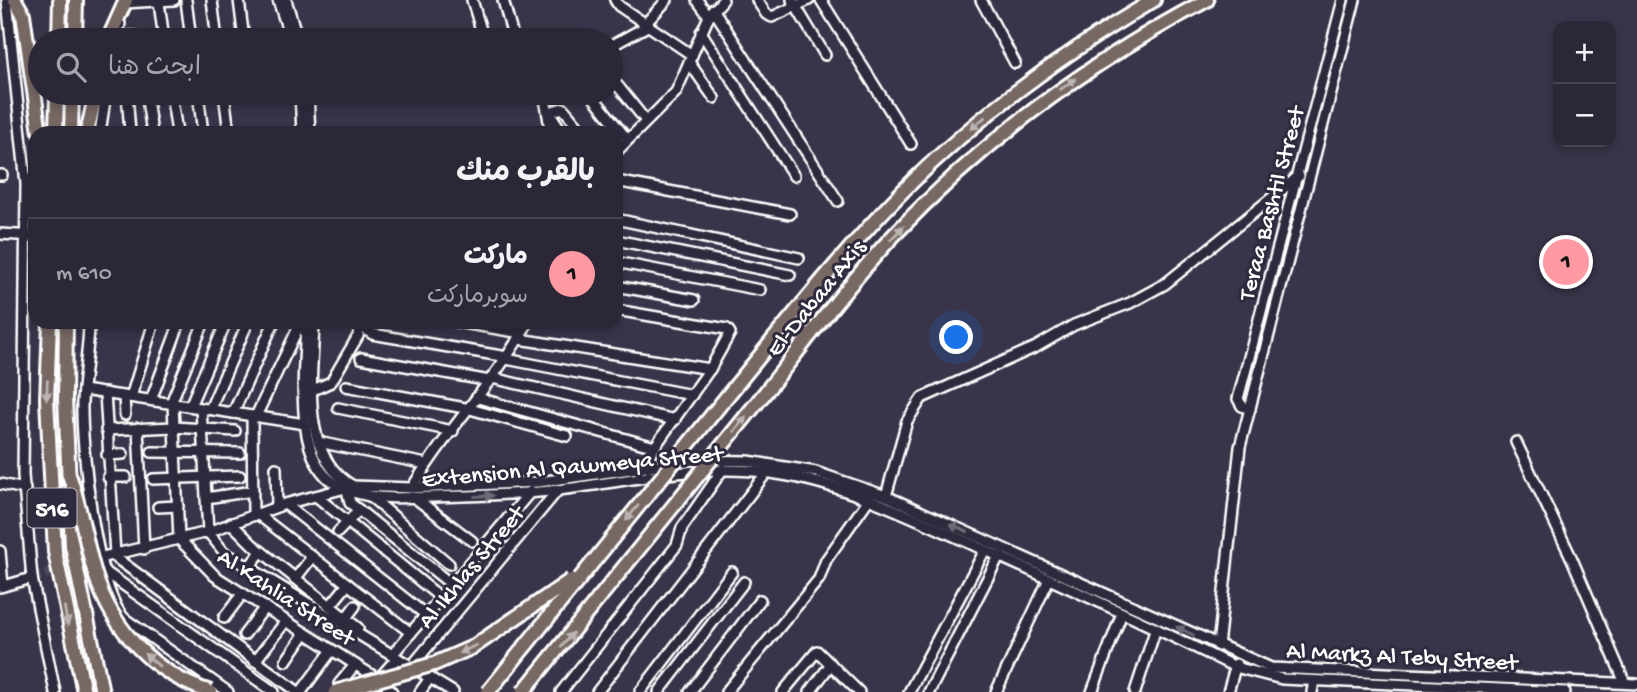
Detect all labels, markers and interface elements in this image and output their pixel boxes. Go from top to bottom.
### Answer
map controls [1553,21,1616,147]
button: + [1553,21,1616,84]
search box [28,28,623,105]
icon: search [52,48,90,86]
text: ابحث هنا [108,54,201,85]
one-way arrow [1059,77,1077,91]
button: − [1553,84,1616,147]
street label: Teraa Bashtil Street [1233,102,1314,306]
one-way arrow [969,115,986,130]
text: بالقرب منك [456,157,595,192]
one-way arrow [888,225,904,242]
street label: El-Dabaa Axis [762,234,875,364]
pin: 1 [1543,236,1589,288]
text: ماركت [464,243,528,274]
text: 610 m [56,261,112,288]
text: 1 [567,261,577,288]
text: سوبرماركت [427,284,528,311]
your location [939,320,973,354]
one-way arrow [42,379,53,401]
one-way arrow [732,416,747,433]
street label: Extension Al Qawmeya Street [421,441,726,496]
road number: 516 [28,488,76,528]
one-way arrow [473,490,495,501]
street label: Al Ikhlas Street [413,499,534,636]
one-way arrow [625,505,640,522]
one-way arrow [949,522,970,533]
street label: Al Kahlia Street [211,544,361,655]
one-way arrow [61,606,72,628]
one-way arrow [1175,625,1195,637]
one-way arrow [559,631,574,648]
street label: Al Markz Al Teby Street [1285,638,1520,679]
one-way arrow [458,643,478,655]
one-way arrow [143,653,160,668]

